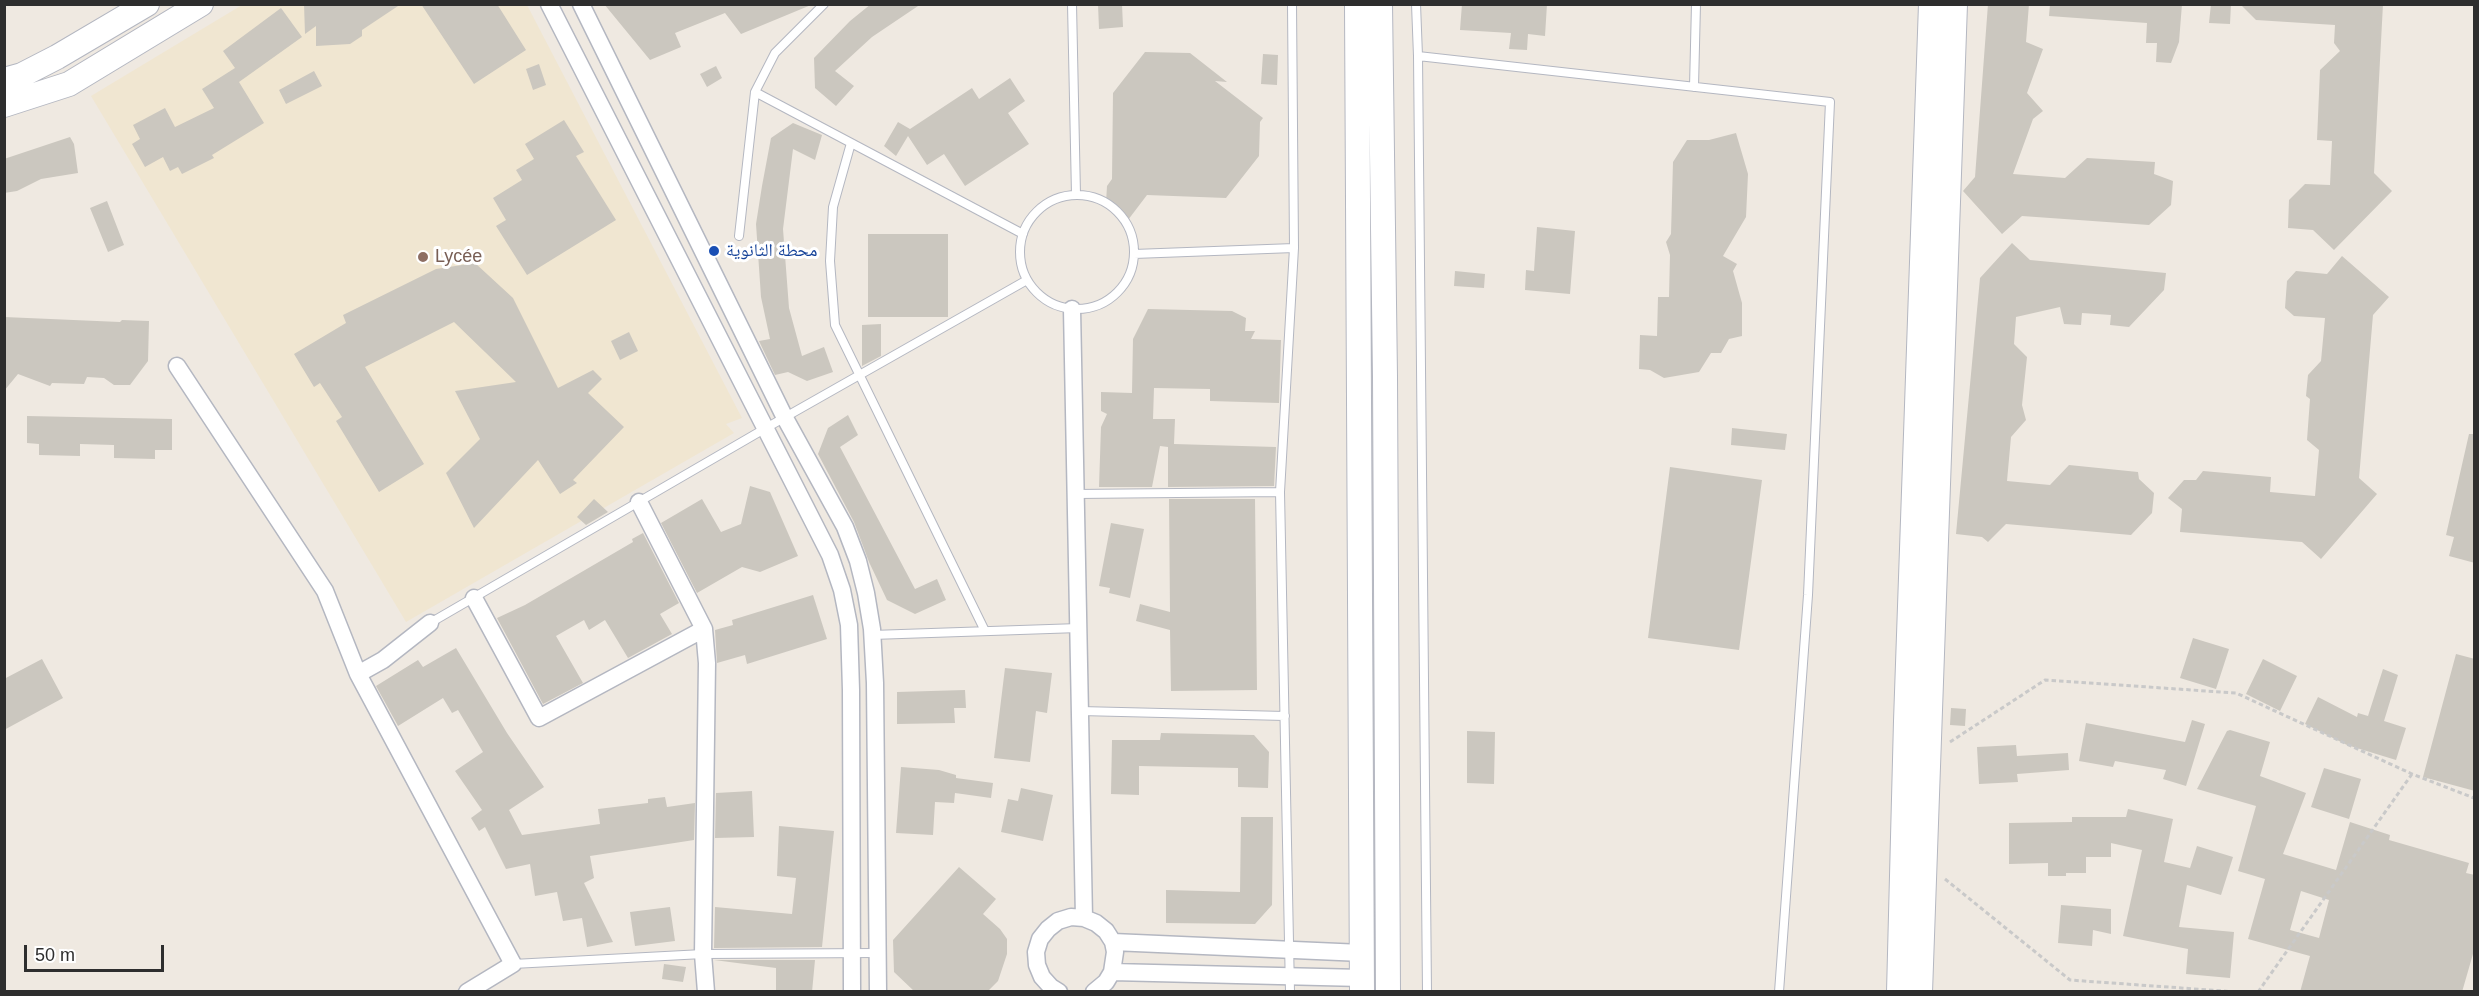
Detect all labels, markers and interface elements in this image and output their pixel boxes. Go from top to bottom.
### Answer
place label: محطة الثانوية [726,240,817,262]
marker: محطة الثانوية [707,244,721,258]
place label: Lycée [435,246,482,268]
marker: Lycée [416,250,430,264]
scale bar [27,933,166,971]
text: 50 m [35,945,75,965]

